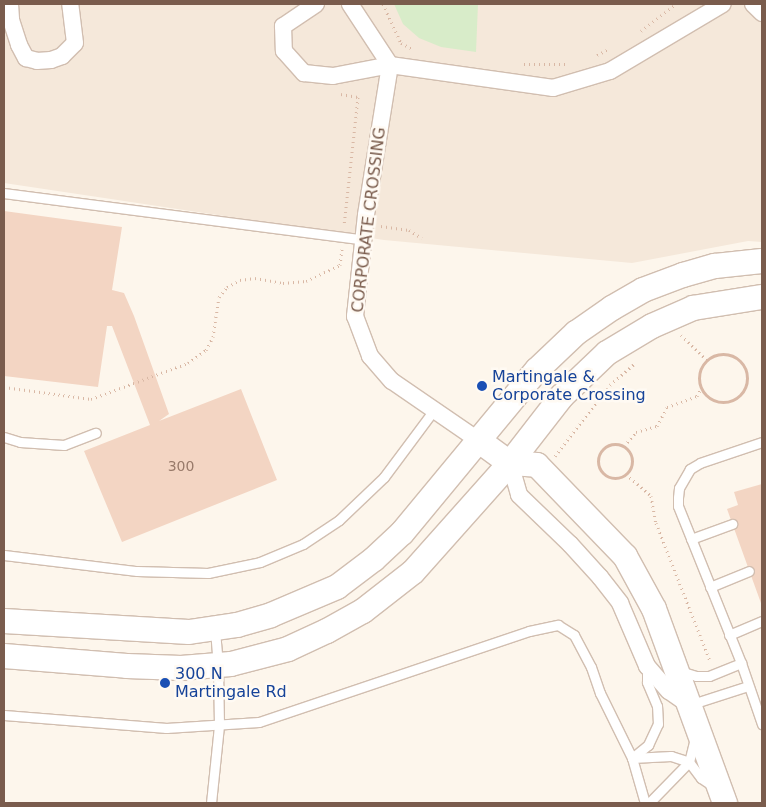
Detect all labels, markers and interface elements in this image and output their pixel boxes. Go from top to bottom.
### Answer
street label: CORPORATE CROSSING [348,126,390,314]
place label: Martingale & Corporate Crossing [492,367,646,405]
marker: Martingale & Corporate Crossing [476,380,488,392]
house number: 300 [168,458,194,474]
place label: 300 N Martingale Rd [175,664,287,702]
marker: 300 N Martingale Rd [159,677,171,689]

